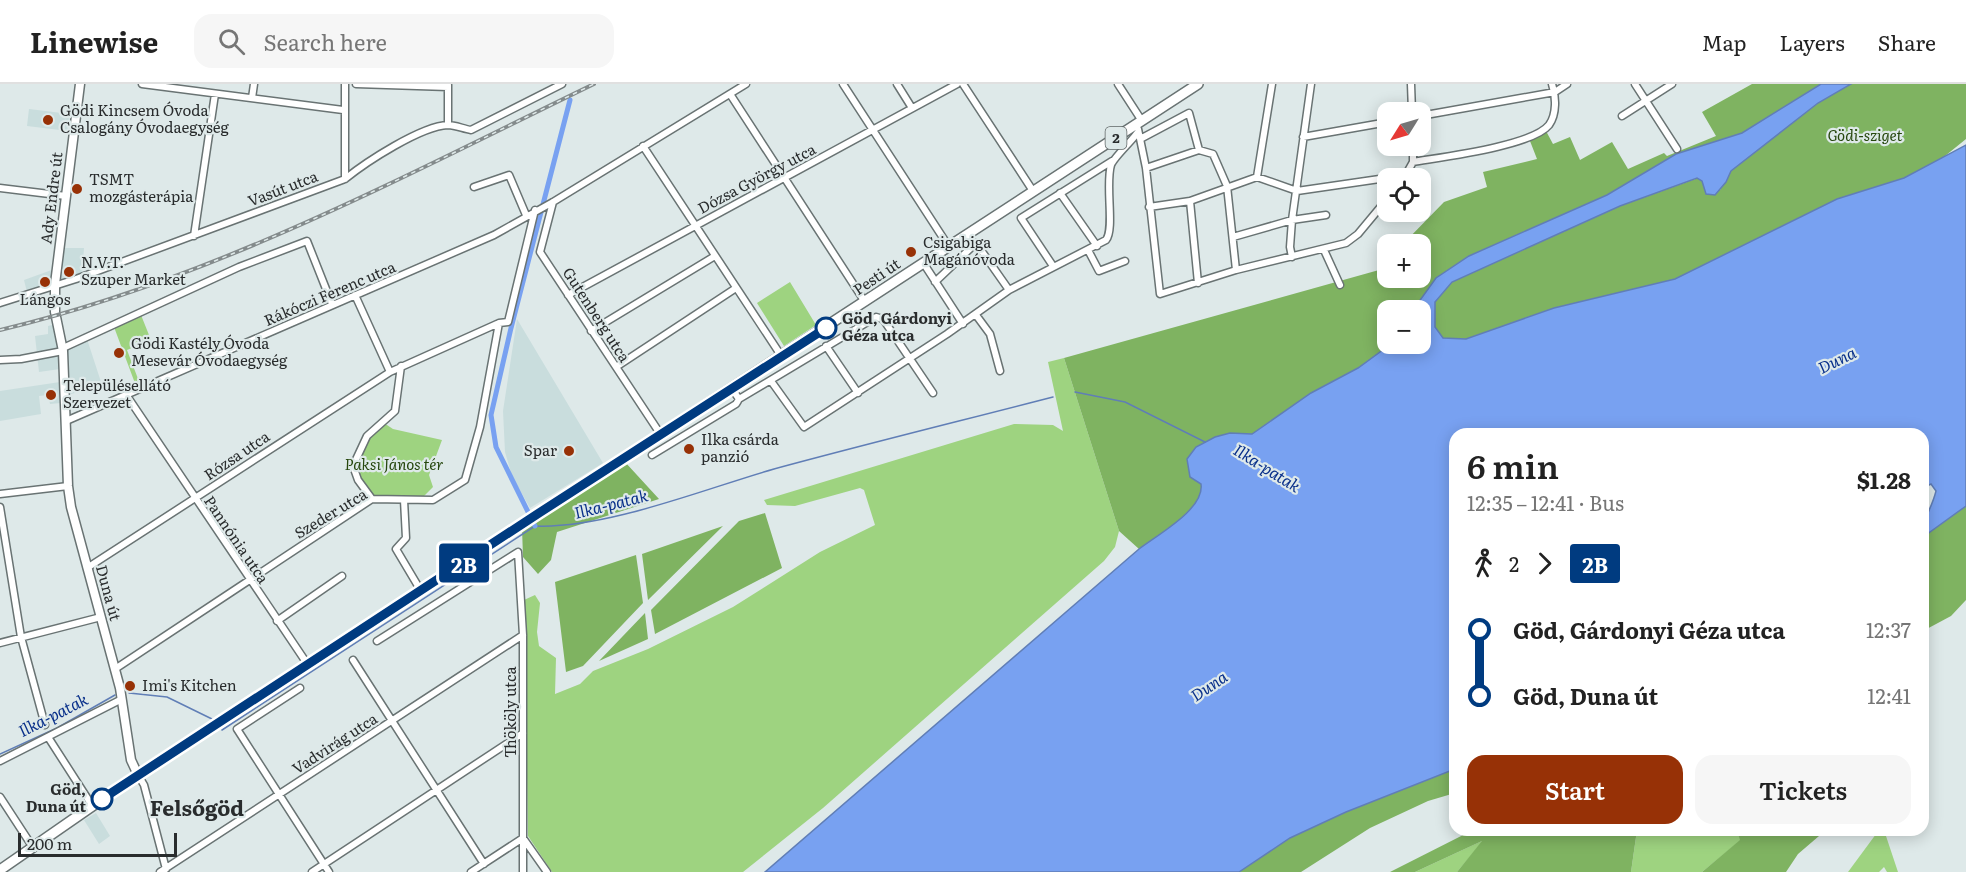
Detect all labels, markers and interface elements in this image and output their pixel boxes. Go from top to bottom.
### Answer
search box [194,14,614,68]
text: Linewise [30,20,158,62]
icon: search [215,25,248,58]
text: Search here [263,25,387,58]
text: Map [1702,26,1747,57]
text: Layers [1780,26,1845,57]
text: Share [1878,26,1936,57]
place label: Gödi Kincsem Óvoda Csalogány Óvodaegység [60,98,229,138]
north arrow [1377,102,1431,156]
map controls [1377,102,1431,354]
marker: Gödi Kincsem Óvoda Csalogány Óvodaegység [41,113,55,127]
park label: Gödi-sziget [1827,123,1903,146]
road number: 2 [1106,127,1126,149]
street label: Dózsa György utca [693,136,820,219]
street label: Ady Endre út [33,150,68,245]
street label: Vasút utca [244,163,322,211]
place label: TSMT mozgásterápia [89,167,194,207]
button: locate [1377,168,1431,222]
marker: TSMT mozgásterápia [70,182,84,196]
place label: Csigabiga Magánóvoda [923,230,1016,270]
button: + [1377,234,1431,288]
marker: Csigabiga Magánóvoda [904,245,918,259]
place label: N.V.T. Szuper Market [81,250,186,290]
street label: Pesti út [848,252,904,300]
street label: Rákóczi Ferenc utca [260,254,400,331]
street label: Gutenberg utca [558,262,637,367]
marker: N.V.T. Szuper Market [62,265,76,279]
marker: Lángos [38,275,52,289]
place label: Lángos [20,287,71,310]
button: − [1377,300,1431,354]
place label: Göd, Gárdonyi Géza utca [842,306,952,346]
marker: Göd, Gárdonyi Géza utca [815,317,837,339]
place label: Gödi Kastély Óvoda Mesevár Óvodaegység [131,331,288,371]
water label: Duna [1813,339,1861,379]
marker: Gödi Kastély Óvoda Mesevár Óvodaegység [112,346,126,360]
place label: Településellátó Szervezet [63,373,171,413]
marker: Településellátó Szervezet [44,388,58,402]
street label: Rózsa utca [199,424,274,485]
place label: Ilka csárda panzió [701,427,780,467]
water label: Ilka-patak [1229,437,1306,497]
place label: Spar [524,438,557,461]
text: 6 min [1467,440,1559,489]
marker: Ilka csárda panzió [682,442,696,456]
marker: Spar [562,444,576,458]
park label: Paksi János tér [344,452,444,475]
text: $1.28 [1857,463,1911,496]
street label: Szeder utca [289,481,372,544]
water label: Ilka-patak [571,482,650,524]
text: 12:35 – 12:41 · Bus [1467,487,1624,517]
street label: Pannónia utca [199,491,276,589]
line badge: 2B [437,544,491,582]
icon: walk [1467,547,1500,580]
icon: forward [1528,547,1561,580]
text: 2B [451,548,477,579]
text: 2 [1509,548,1519,578]
text: 2B [1582,548,1608,579]
street label: Duna út [91,562,128,623]
text: Göd, Gárdonyi Géza utca [1513,613,1785,646]
text: 12:37 [1866,614,1911,644]
water label: Duna [1185,664,1232,706]
street label: Thököly utca [498,665,521,758]
place label: Imi's Kitchen [142,673,237,696]
marker: Imi's Kitchen [123,679,137,693]
text: Göd, Duna út [1513,679,1658,712]
text: 12:41 [1867,680,1911,710]
water label: Ilka-patak [14,686,92,742]
street label: Vadvirág utca [287,706,382,779]
button: Start [1467,755,1683,824]
button: Tickets [1695,755,1911,824]
place label: Göd, Duna út [26,777,86,817]
marker: Göd, Duna út [91,788,113,810]
district label: Felsőgöd [150,791,244,822]
scale bar [18,830,177,858]
text: 200 m [27,831,72,855]

